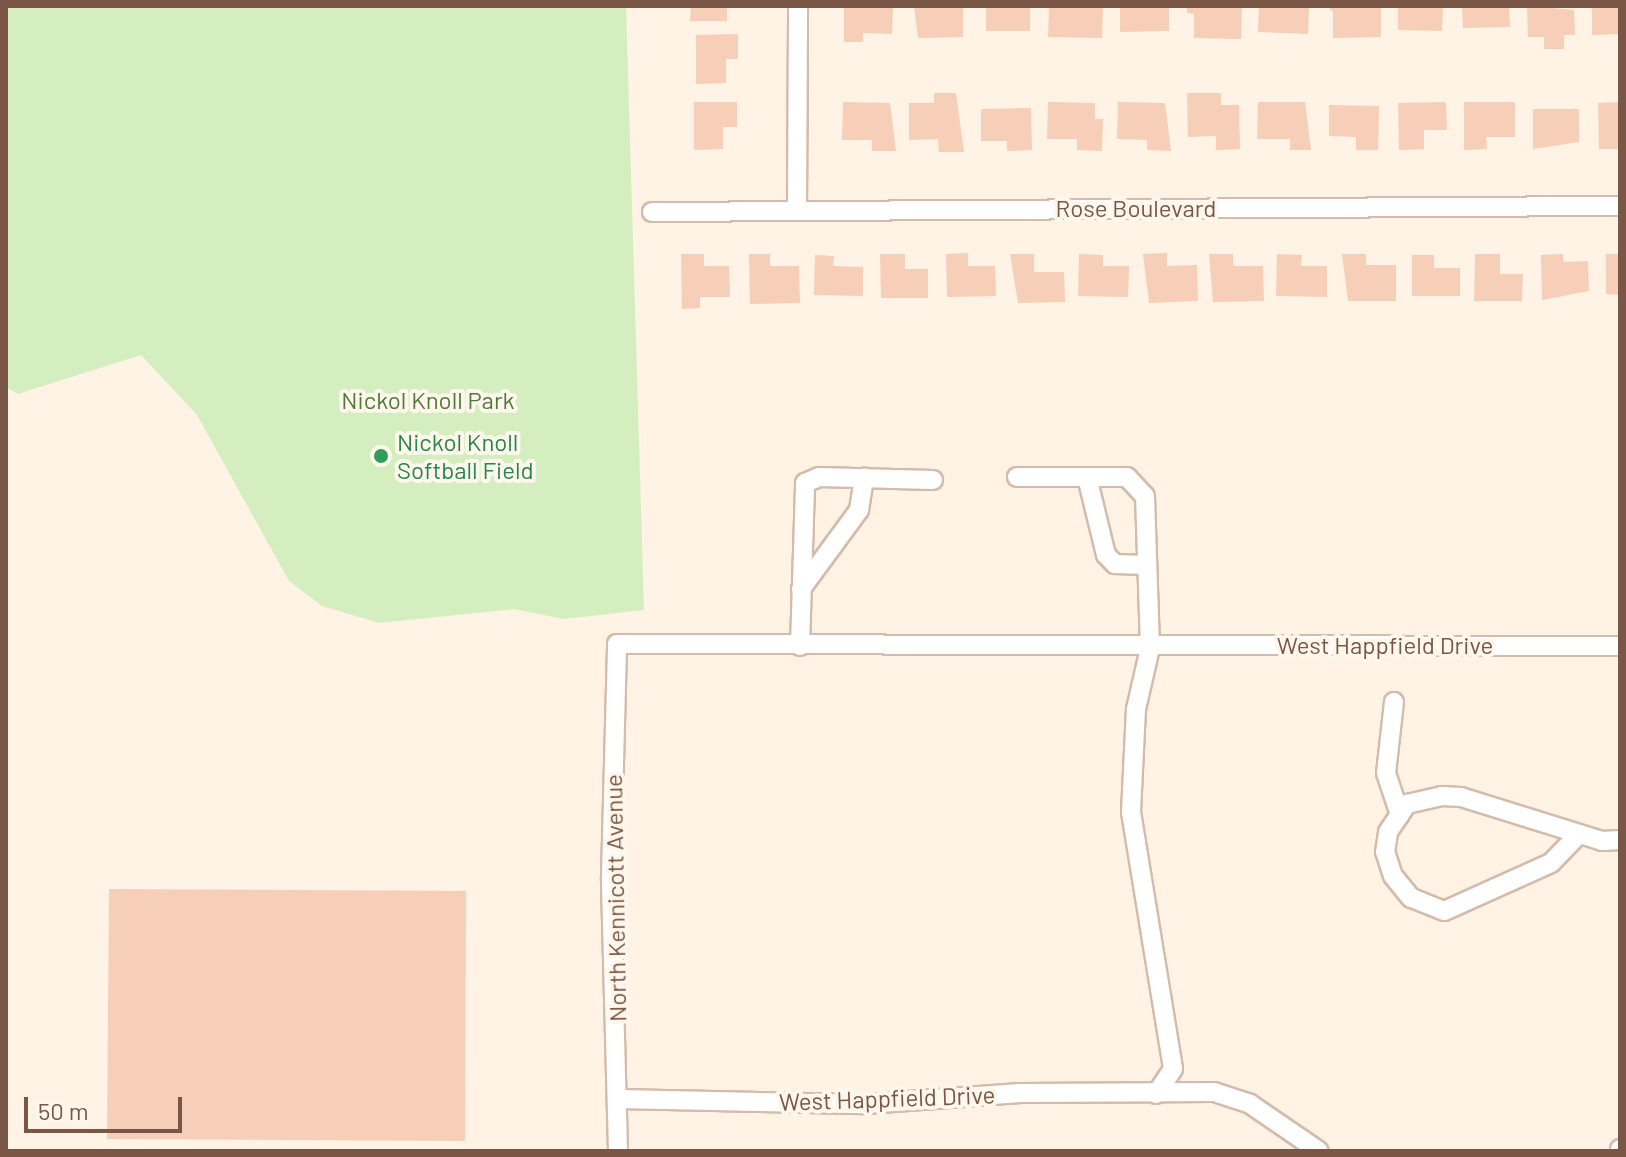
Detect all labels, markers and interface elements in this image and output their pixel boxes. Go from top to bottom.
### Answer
street label: Rose Boulevard [1056,194,1216,222]
park label: Nickol Knoll Park [341,386,515,414]
place label: Nickol Knoll Softball Field [397,428,534,484]
marker: Nickol Knoll Softball Field [372,447,390,465]
street label: West Happfield Drive [1277,631,1493,659]
street label: North Kennicott Avenue [598,774,632,1022]
street label: West Happfield Drive [778,1080,996,1116]
scale bar [28,1081,186,1131]
text: 50 m [38,1096,89,1125]

